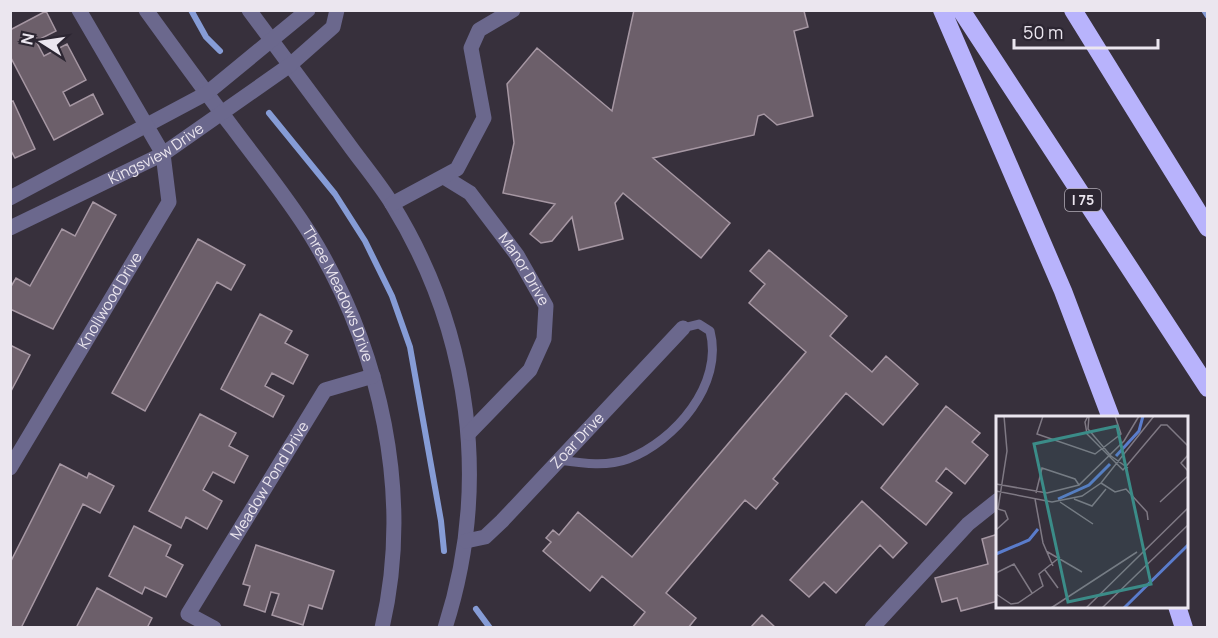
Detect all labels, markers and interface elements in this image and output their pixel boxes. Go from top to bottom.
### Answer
north arrow [12,12,72,72]
scale bar [1014,12,1158,50]
text: 50 m [1023,20,1063,44]
text: N [15,31,39,47]
street label: Kingsview Drive [105,118,208,189]
road number: I 75 [1065,189,1101,211]
street label: Three Meadows Drive [297,222,379,365]
street label: Manor Drive [494,228,555,310]
street label: Knollwood Drive [72,248,147,353]
street label: Zoar Drive [545,407,609,473]
inset map [996,416,1188,608]
street label: Meadow Pond Drive [225,417,314,543]

